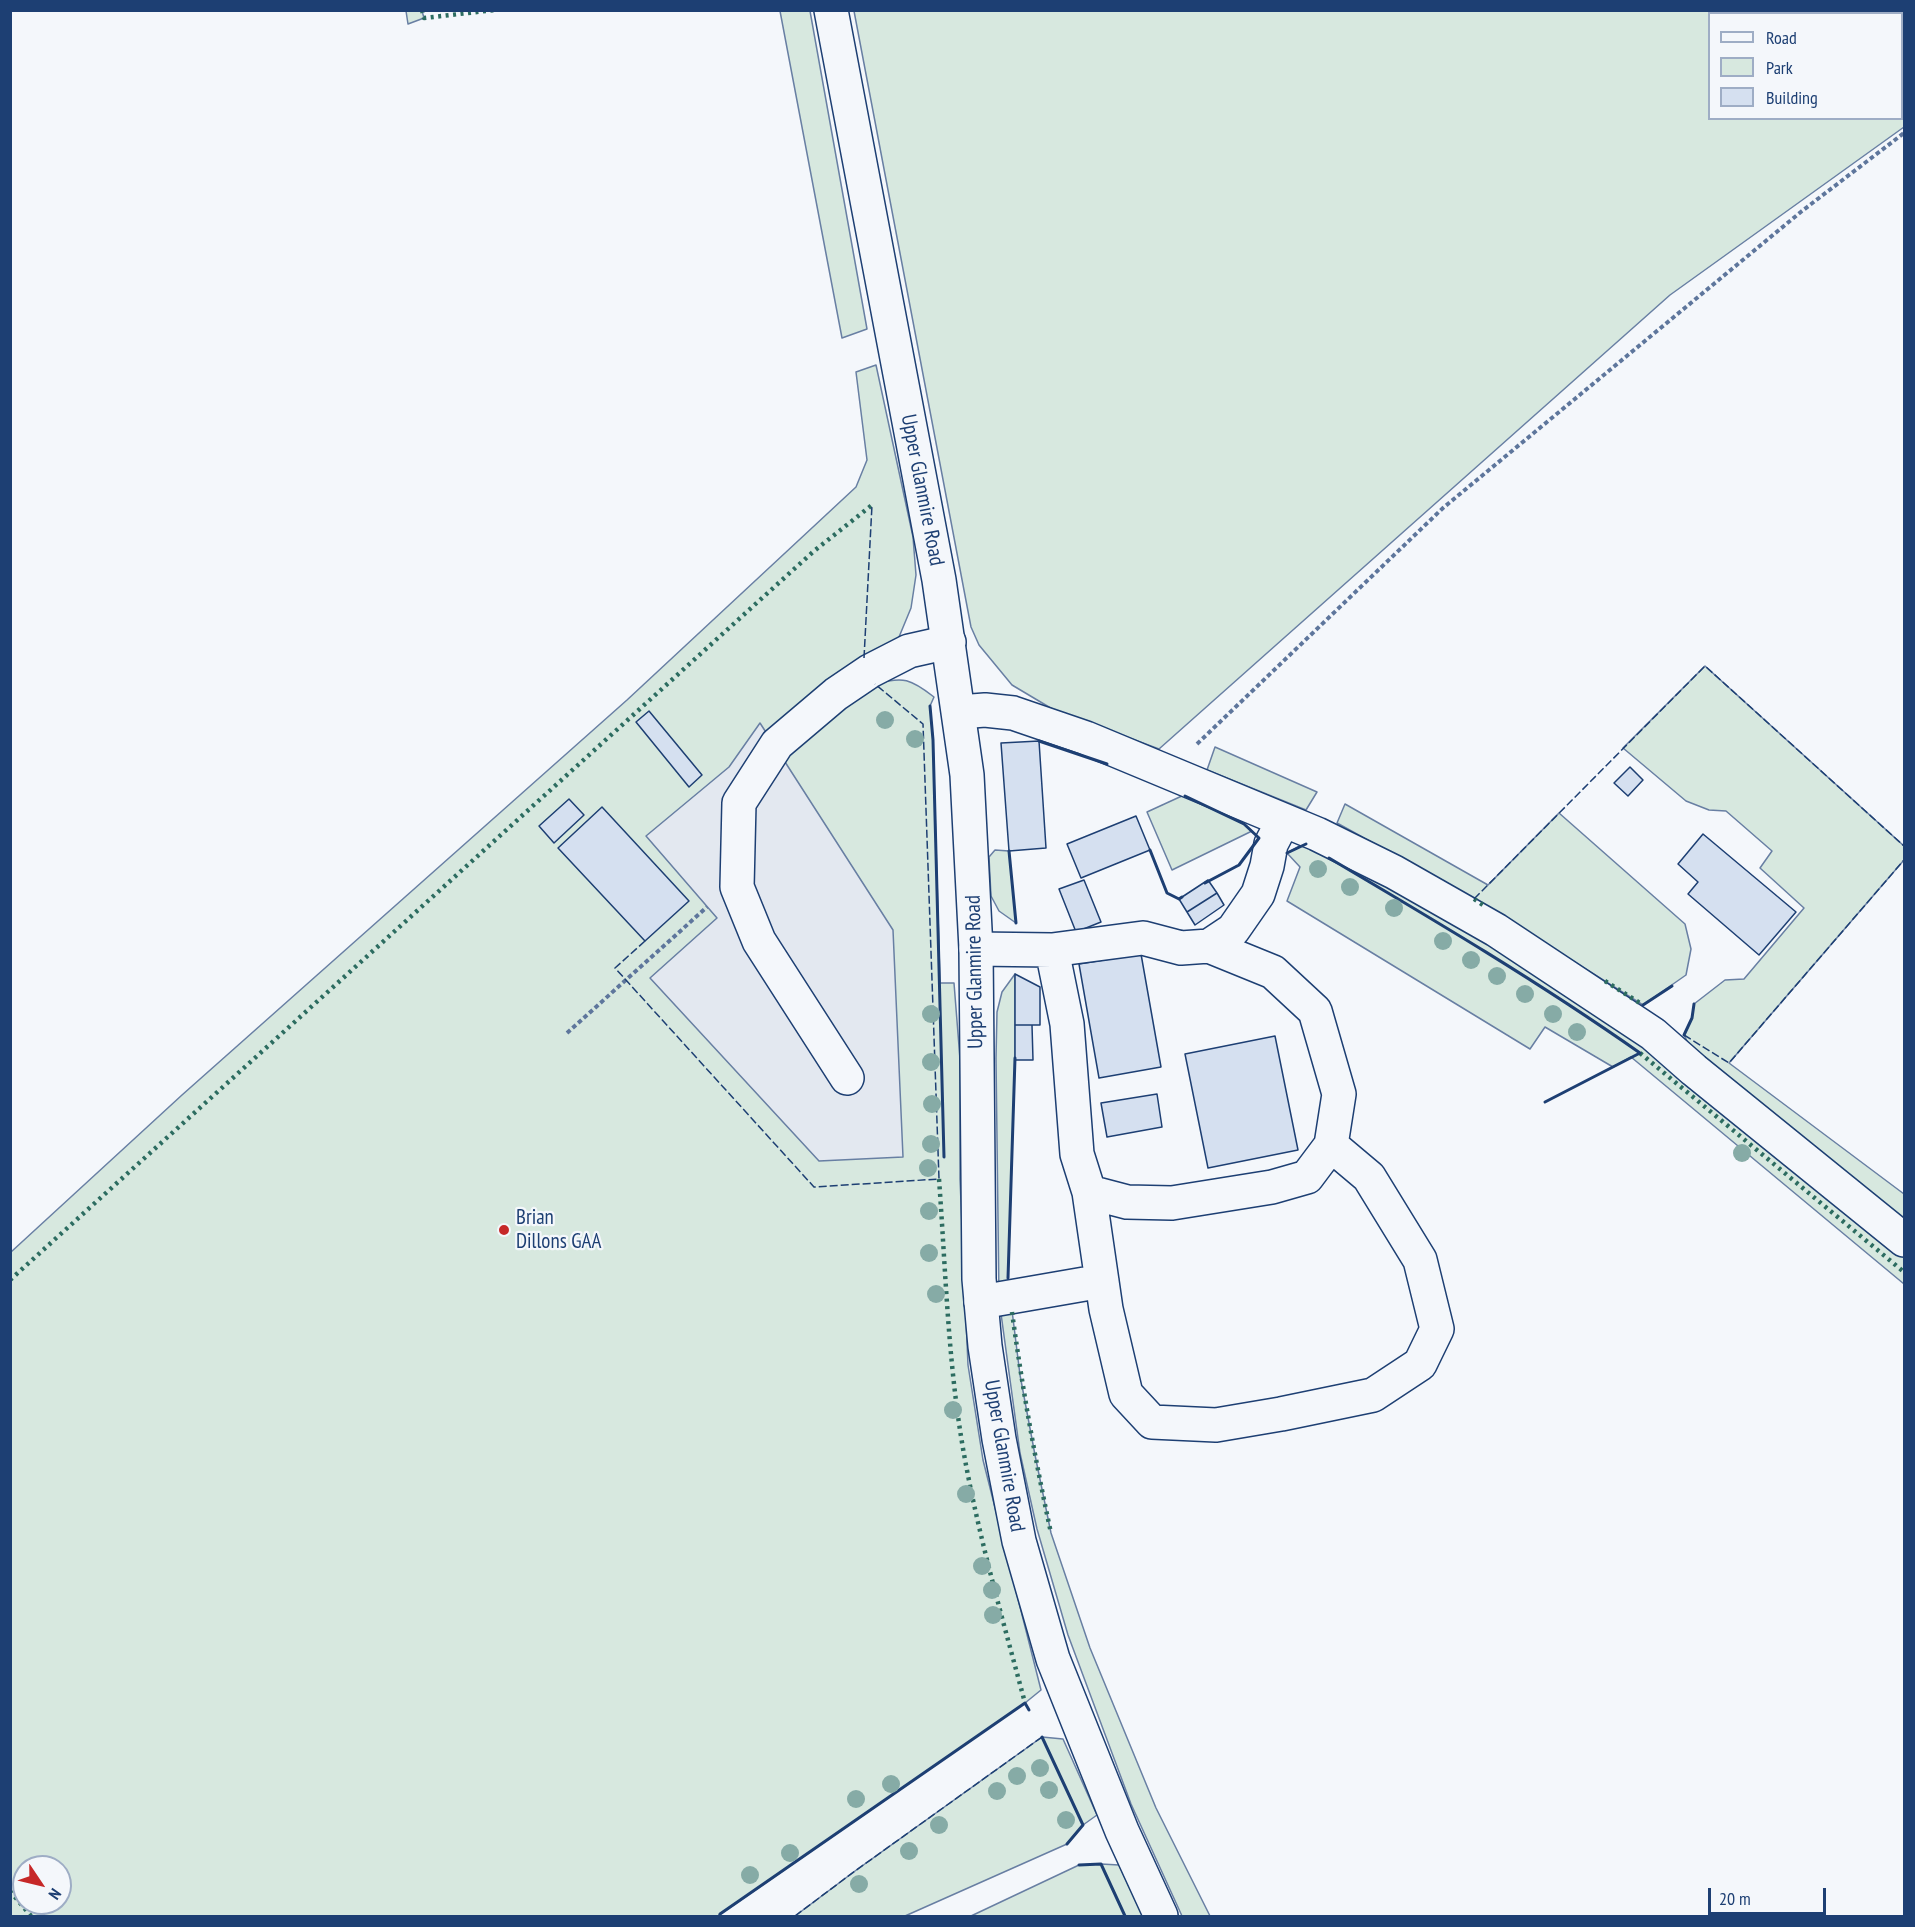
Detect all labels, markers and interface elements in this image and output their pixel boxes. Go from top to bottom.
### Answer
legend [1708,12,1903,120]
text: Road [1766,26,1797,49]
text: Park [1766,56,1793,79]
text: Building [1766,86,1818,109]
street label: Upper Glanmire Road [895,412,949,568]
street label: Upper Glanmire Road [961,895,989,1049]
place label: Brian Dillons GAA [516,1205,601,1255]
marker: Brian Dillons GAA [497,1223,511,1237]
street label: Upper Glanmire Road [978,1378,1030,1534]
north arrow [12,1855,72,1915]
scale bar [1711,1876,1830,1914]
text: N [44,1885,66,1903]
text: 20 m [1719,1887,1751,1910]

